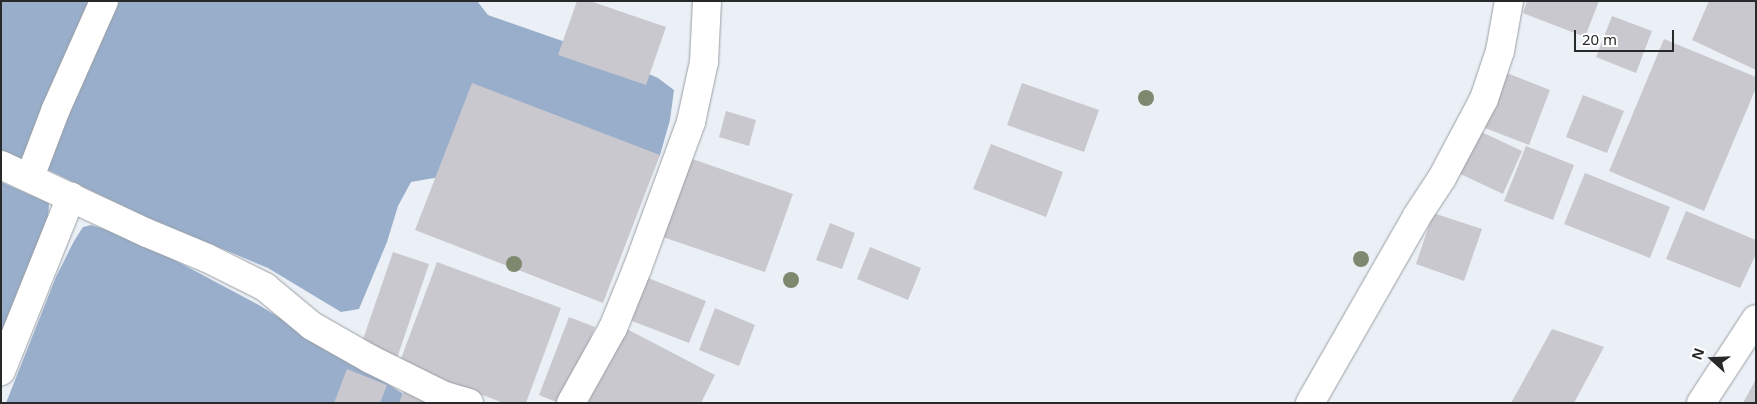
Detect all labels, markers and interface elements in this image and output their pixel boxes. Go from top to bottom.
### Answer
scale bar [1577,20,1677,52]
text: 20 m [1582,29,1617,49]
north arrow [1687,334,1737,384]
text: N [1687,345,1708,362]

